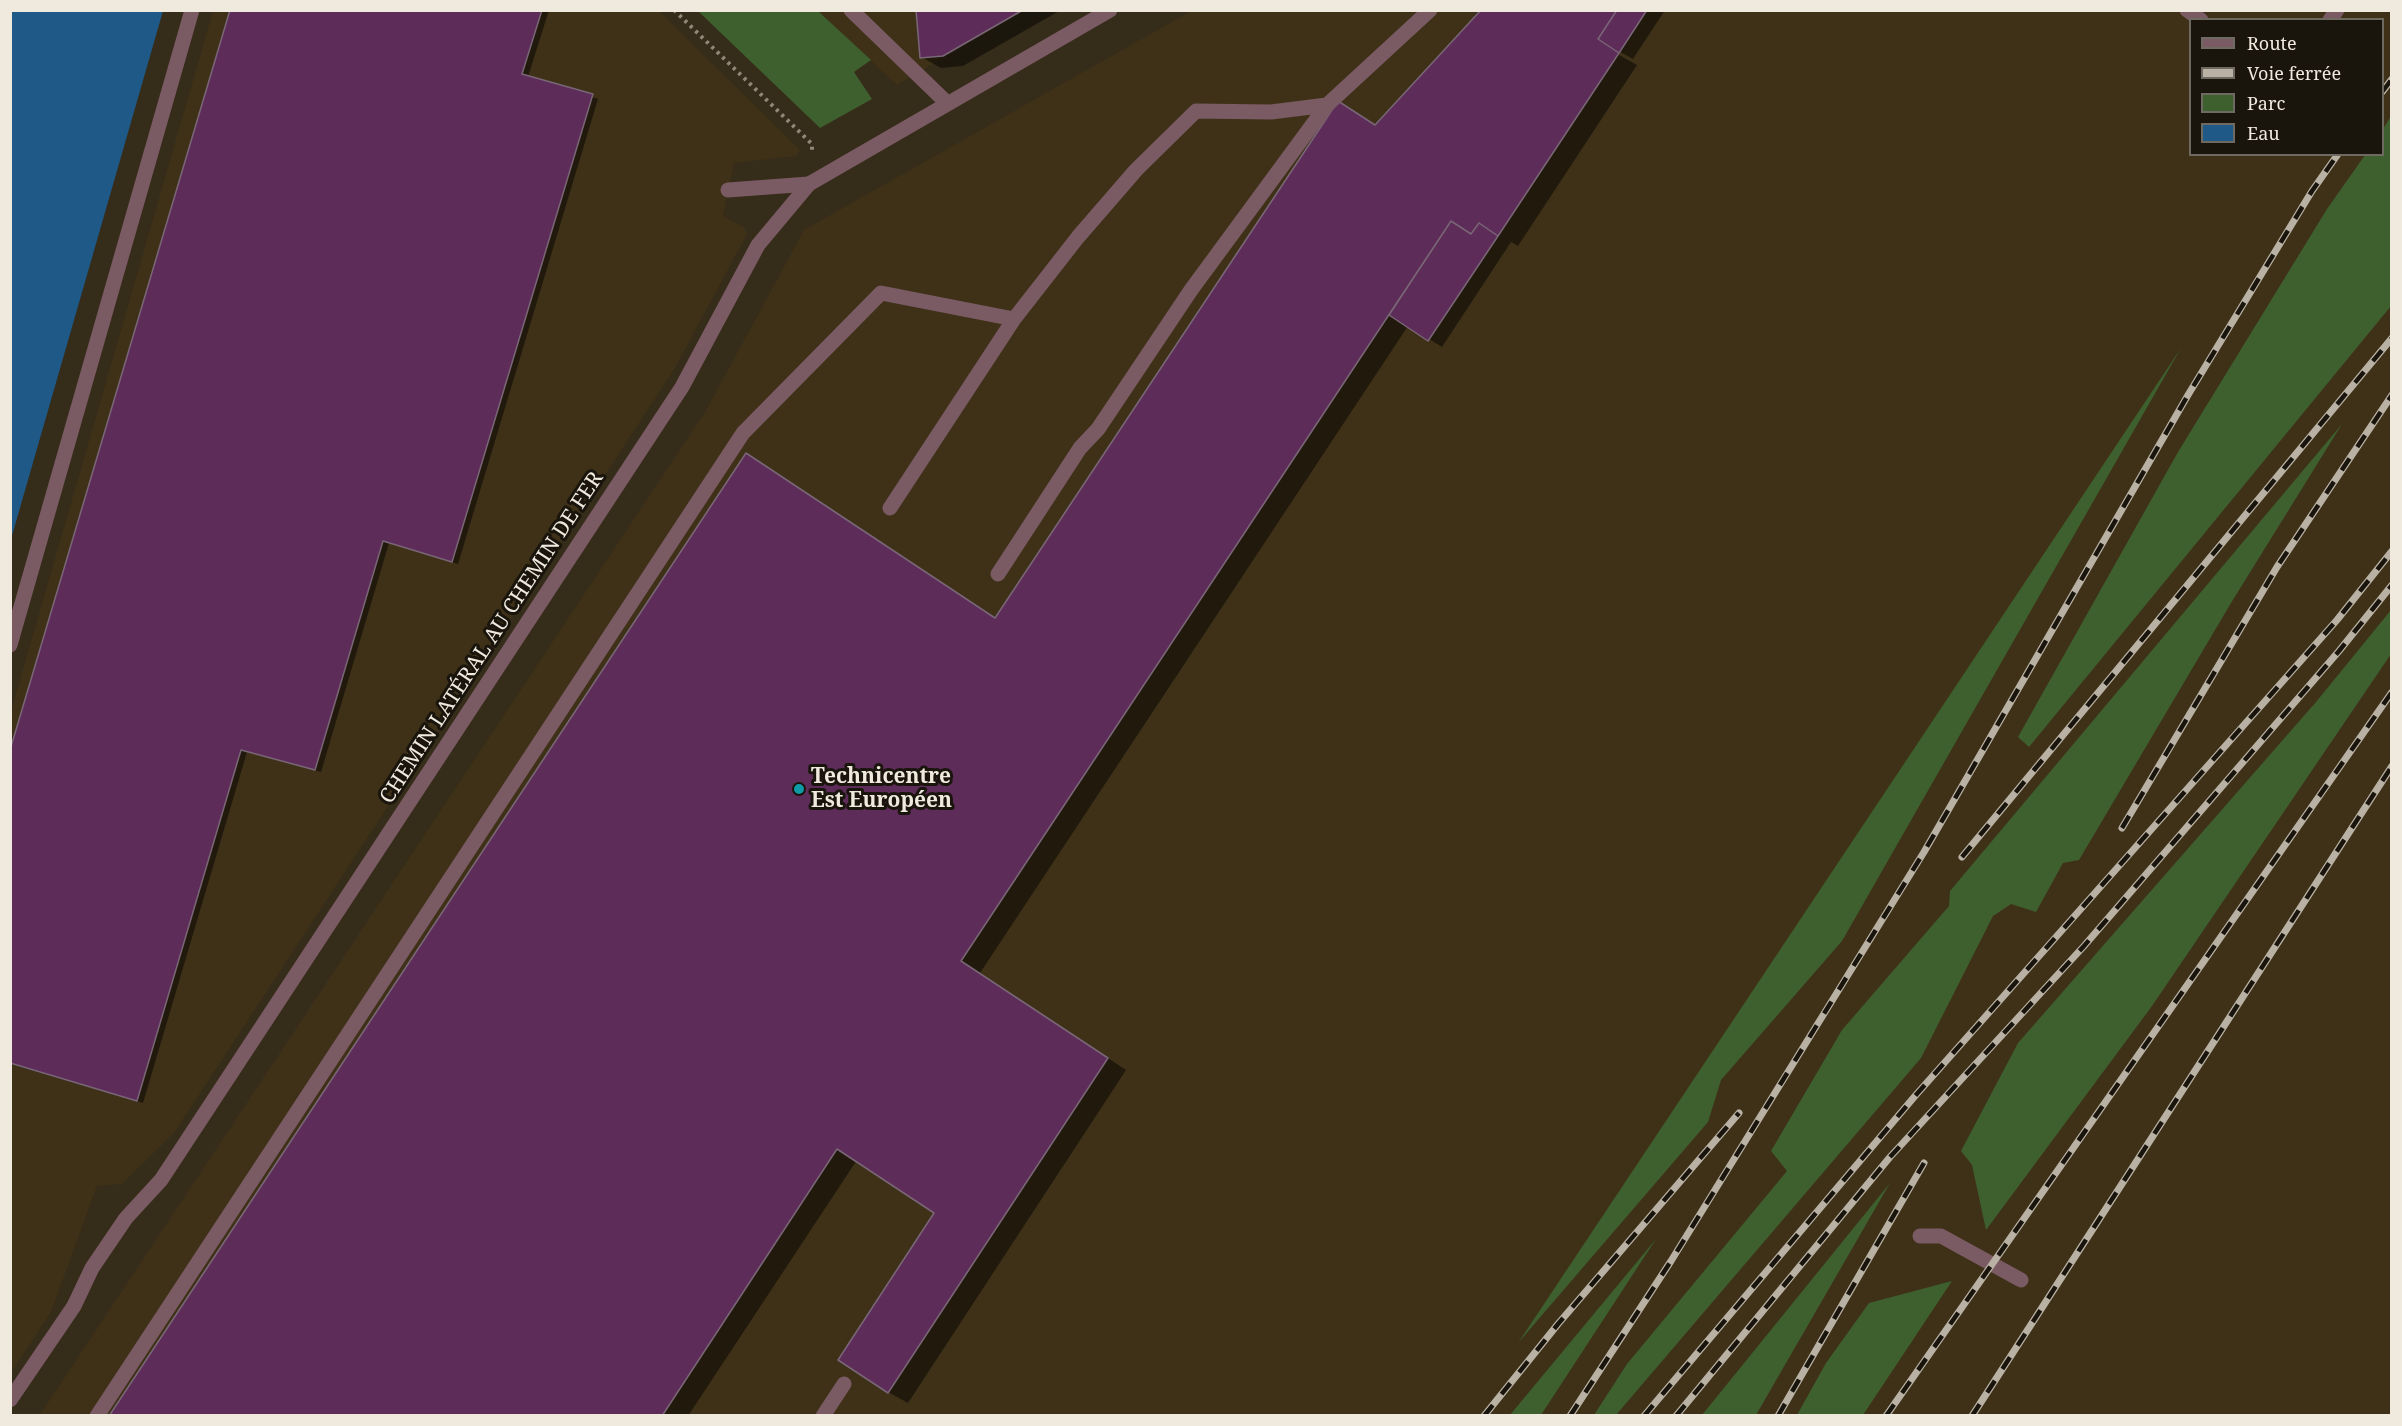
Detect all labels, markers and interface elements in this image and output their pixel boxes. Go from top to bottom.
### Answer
legend [2189,18,2384,156]
text: Route [2247,31,2297,55]
text: Voie ferrée [2247,61,2341,85]
text: Parc [2247,91,2285,115]
text: Eau [2247,121,2280,145]
street label: CHEMIN LATÉRAL AU CHEMIN DE FER [375,467,609,809]
place label: Technicentre Est Européen [811,764,952,814]
marker: Technicentre Est Européen [792,782,806,796]

